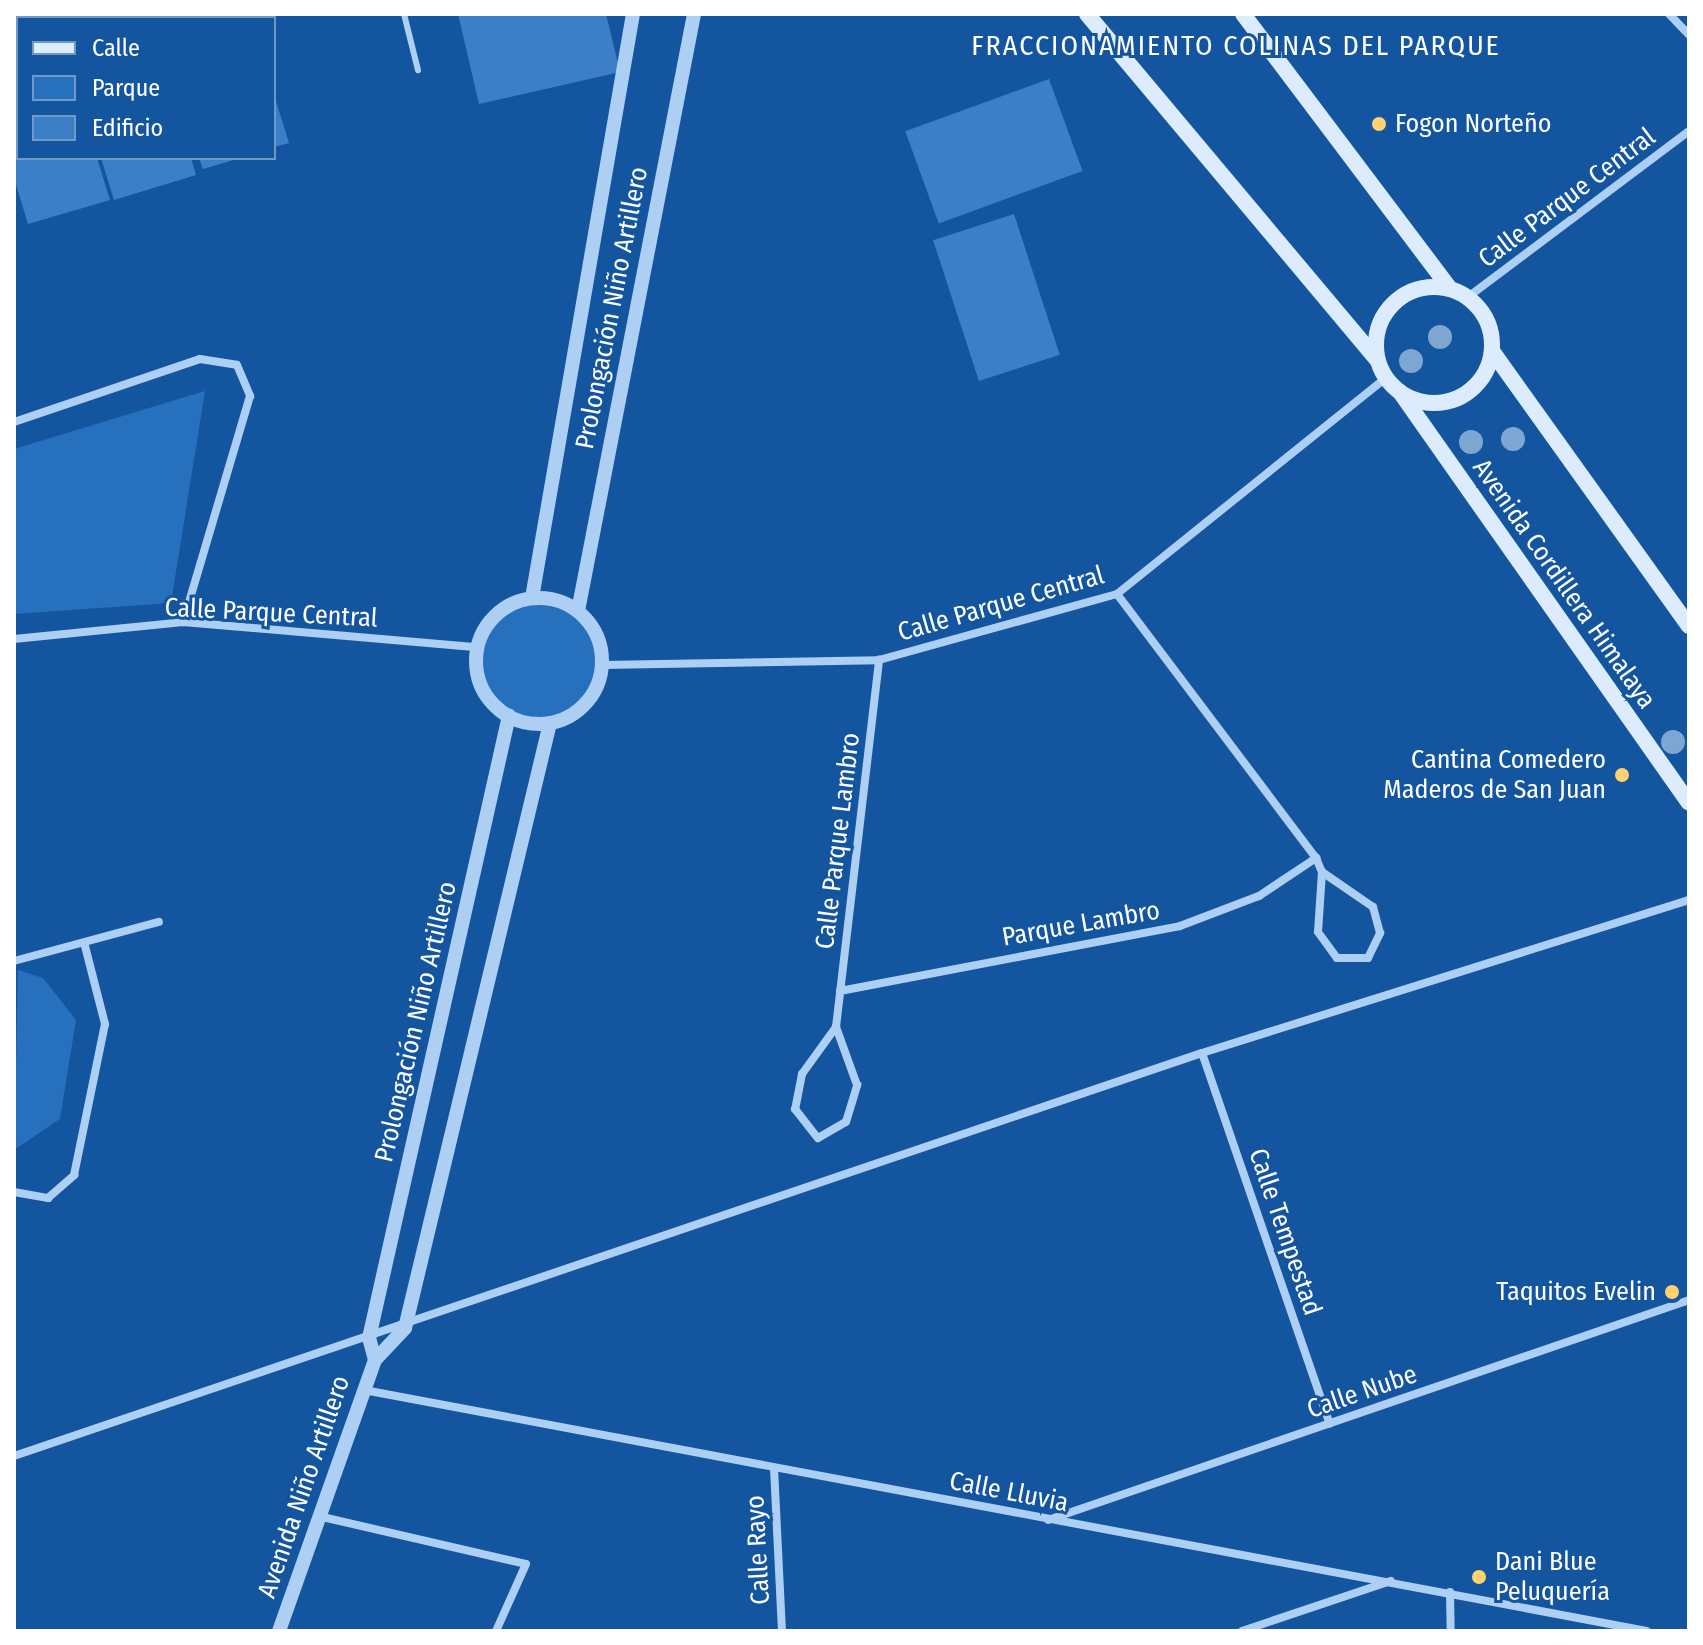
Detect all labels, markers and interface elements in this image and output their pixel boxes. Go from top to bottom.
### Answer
legend [16,16,276,160]
district label: FRACCIONAMIENTO COLINAS DEL PARQUE [971,29,1501,63]
text: Calle [92,34,140,62]
text: Parque [92,74,160,102]
place label: Fogon Norteño [1395,108,1551,140]
text: Edificio [92,114,163,142]
marker: Fogon Norteño [1370,115,1388,133]
street label: Calle Parque Central [1472,121,1662,275]
street label: Prolongación Niño Artillero [569,164,655,452]
street label: Avenida Cordillera Himalaya [1466,453,1662,715]
street label: Calle Parque Central [894,560,1108,648]
street label: Calle Parque Central [164,592,378,634]
street label: Calle Parque Lambro [809,731,867,951]
place label: Cantina Comedero Maderos de San Juan [1383,744,1606,806]
marker: Cantina Comedero Maderos de San Juan [1613,766,1631,784]
street label: Prolongación Niño Artillero [369,879,463,1165]
street label: Parque Lambro [1000,895,1162,953]
street label: Calle Tempestad [1242,1145,1328,1319]
place label: Taquitos Evelin [1496,1276,1656,1308]
marker: Taquitos Evelin [1663,1283,1681,1301]
street label: Calle Nube [1303,1359,1421,1425]
street label: Avenida Niño Artillero [251,1372,357,1602]
street label: Calle Lluvia [947,1465,1071,1519]
street label: Calle Rayo [740,1495,776,1605]
place label: Dani Blue Peluquería [1495,1546,1610,1608]
marker: Dani Blue Peluquería [1470,1568,1488,1586]

